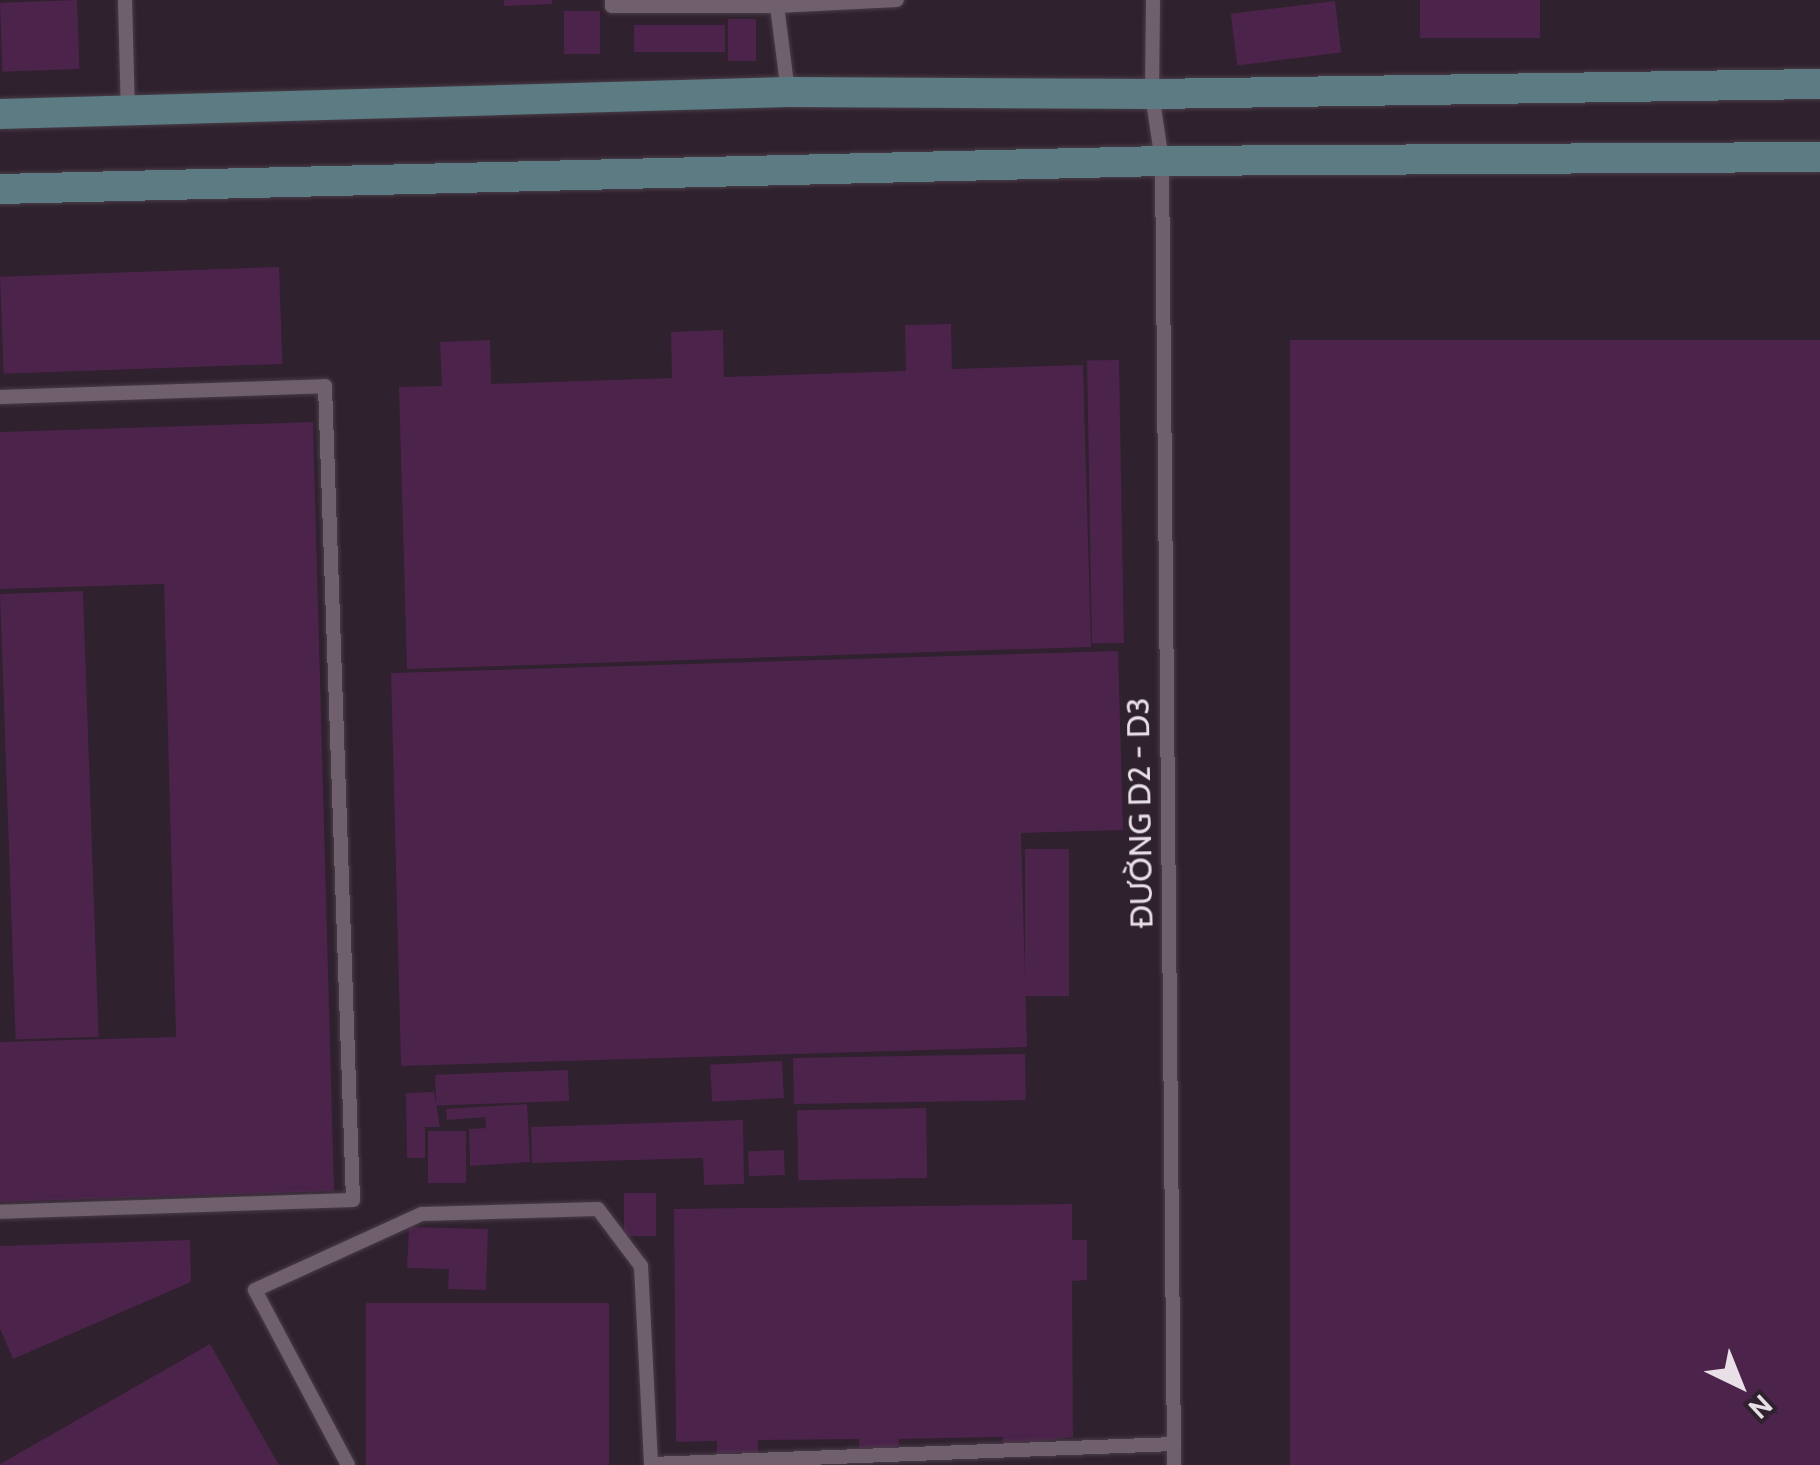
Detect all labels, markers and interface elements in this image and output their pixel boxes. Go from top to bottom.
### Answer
street label: ĐƯỜNG D2 - D3 [1119,697,1161,929]
north arrow [1690,1335,1790,1435]
text: N [1742,1388,1779,1426]

